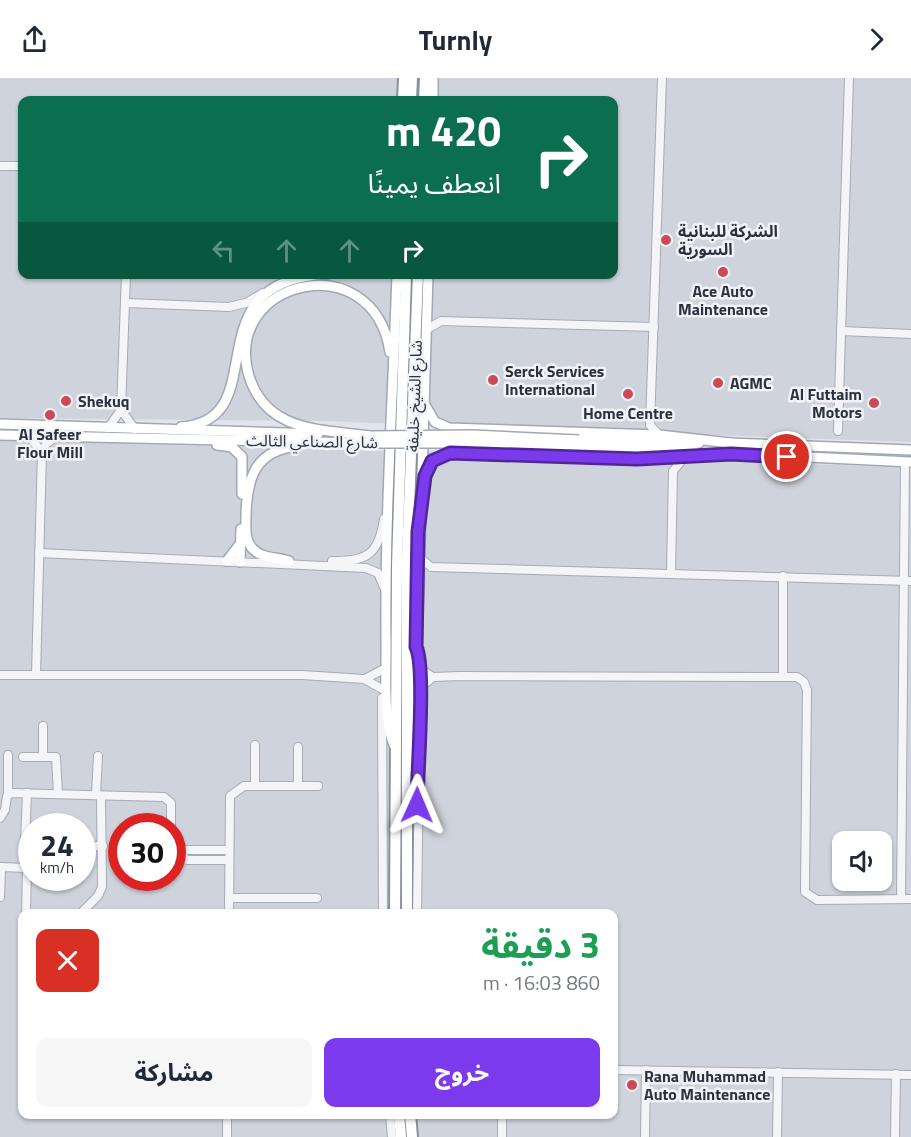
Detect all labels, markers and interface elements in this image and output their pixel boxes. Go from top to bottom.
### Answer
text: Turnly [419,19,492,60]
icon: share [18,23,51,56]
icon: forward [860,23,893,56]
text: 420 m [386,98,501,162]
icon: right [522,120,600,198]
text: انعطف يمينًا [368,162,501,203]
place label: الشركة للبنانية السورية [678,219,778,261]
marker: الشركة للبنانية السورية [659,233,673,247]
icon: left [207,234,240,267]
icon: ahead [270,234,303,267]
icon: ahead [333,234,366,267]
icon: right [396,234,429,267]
marker: Ace Auto Maintenance [716,265,730,279]
place label: Ace Auto Maintenance [678,279,768,321]
street label: شارع الشيخ خليفة [400,340,429,452]
place label: Serck Services International [505,359,604,401]
place label: AGMC [730,371,772,395]
marker: Serck Services International [486,373,500,387]
marker: AGMC [711,376,725,390]
place label: Al Futtaim Motors [790,382,862,424]
marker: Home Centre [621,387,635,401]
place label: Shekuq [78,389,130,413]
marker: Shekuq [59,394,73,408]
marker: Al Futtaim Motors [867,396,881,410]
place label: Home Centre [583,401,673,425]
marker: Al Safeer Flour Mill [43,408,57,422]
place label: Al Safeer Flour Mill [17,422,83,464]
street label: شارع الصناعي الثالث [246,428,378,455]
pin [761,431,812,482]
icon: arrive [770,440,803,473]
position arrow [385,773,449,837]
speed limit sign: 30 [108,813,186,891]
text: 24 [40,822,74,868]
map controls [832,831,892,891]
button: sound [832,831,892,891]
text: km/h [40,856,74,879]
text: 3 دقيقة [481,917,600,972]
button: close [36,929,99,992]
text: 860 m · 16:03 [483,967,600,998]
button: مشاركة [36,1038,312,1107]
button: خروج [324,1038,600,1107]
place label: Rana Muhammad Auto Maintenance [644,1064,770,1106]
marker: Rana Muhammad Auto Maintenance [625,1078,639,1092]

